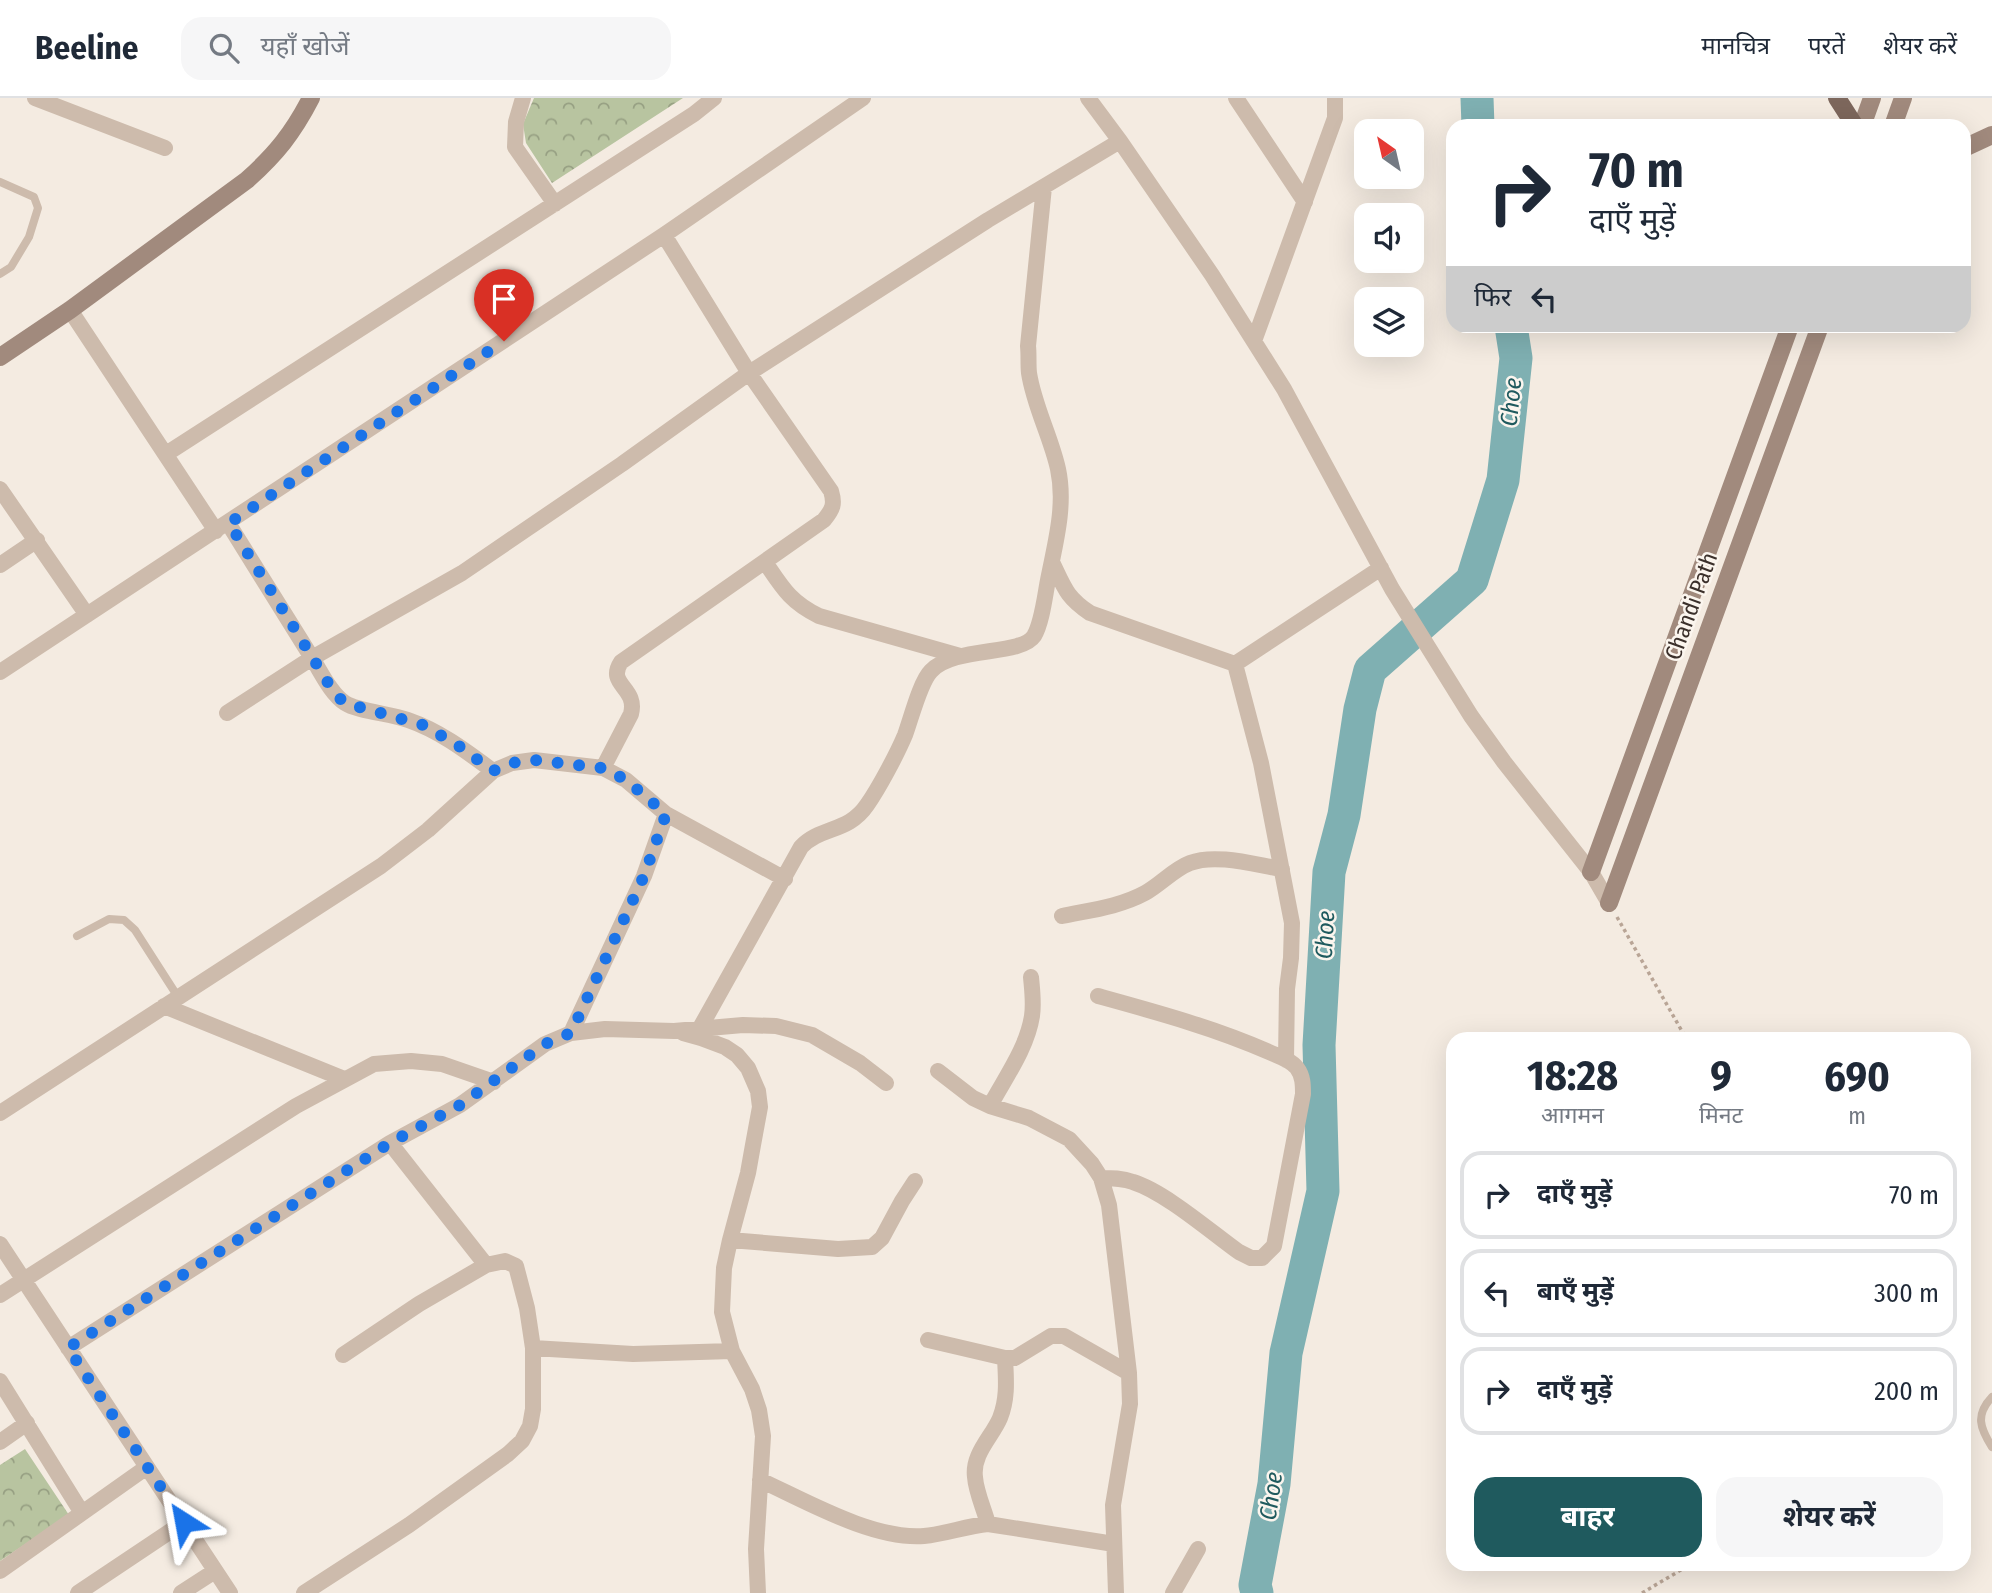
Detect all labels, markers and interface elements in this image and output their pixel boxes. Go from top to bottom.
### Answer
search box [181,17,671,80]
text: Beeline [35,28,139,68]
icon: search [205,29,243,67]
text: यहाँ खोजें [261,31,350,62]
text: मानचित्र [1701,32,1770,60]
text: परतें [1808,32,1845,60]
text: शेयर करें [1883,32,1957,60]
north arrow [1354,119,1424,189]
map controls [1354,119,1424,357]
text: 70 m [1589,141,1684,200]
icon: right [1474,147,1565,238]
text: दाएँ मुड़ें [1589,201,1676,239]
button: sound [1354,203,1424,273]
pin [474,269,534,341]
icon: arrive [485,280,523,318]
icon: left [1525,280,1563,318]
text: फिर [1474,282,1511,313]
button: layers [1354,287,1424,357]
water label: Choe [1495,376,1527,428]
street label: Chandi Path [1659,548,1723,664]
water label: Choe [1310,910,1340,960]
text: 18:28 [1527,1051,1618,1101]
text: 9 [1710,1051,1732,1101]
text: 690 [1824,1052,1890,1102]
text: आगमन [1541,1101,1604,1129]
text: मिनट [1699,1101,1743,1129]
text: m [1848,1102,1866,1130]
icon: right [1478,1176,1516,1214]
text: दाएँ मुड़ें [1537,1178,1612,1209]
text: 70 m [1889,1180,1939,1211]
icon: left [1478,1274,1516,1312]
text: बाएँ मुड़ें [1537,1276,1614,1307]
text: 300 m [1874,1278,1939,1309]
icon: right [1478,1372,1516,1410]
text: दाएँ मुड़ें [1537,1374,1612,1405]
text: 200 m [1874,1376,1939,1407]
water label: Choe [1254,1470,1288,1522]
button: बाहर [1474,1477,1702,1557]
button: शेयर करें [1716,1477,1943,1557]
position arrow [147,1485,221,1559]

